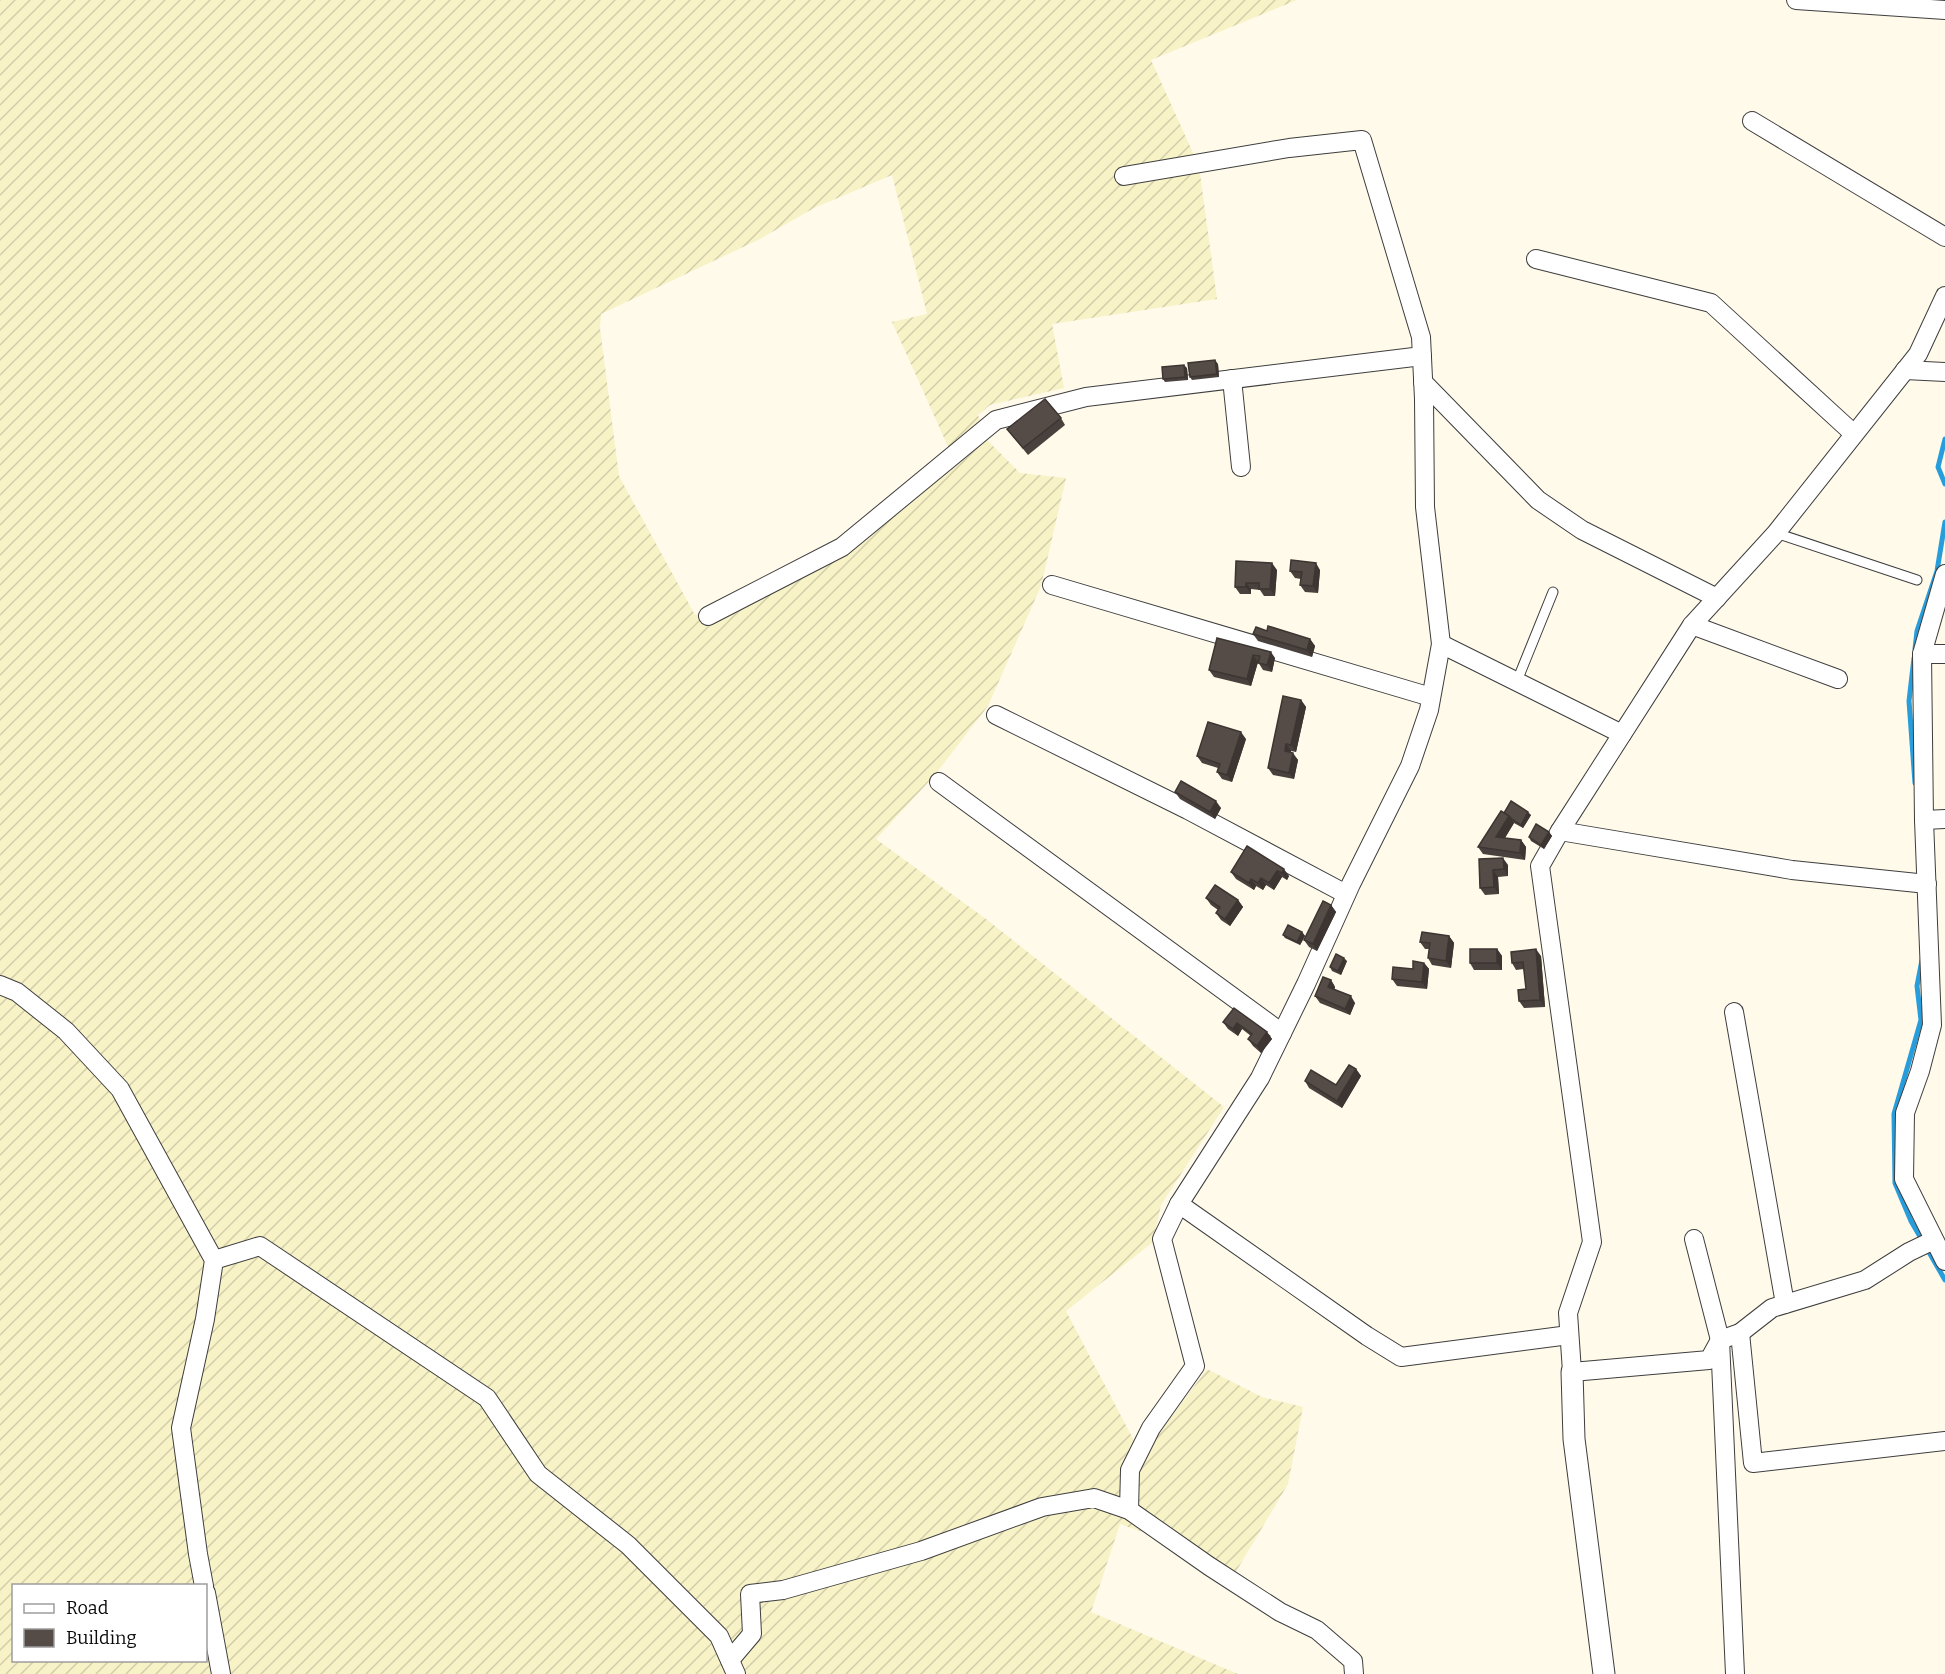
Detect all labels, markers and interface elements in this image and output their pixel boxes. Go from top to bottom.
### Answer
legend [12,1584,207,1662]
text: Road [66,1597,109,1619]
text: Building [66,1627,137,1649]

